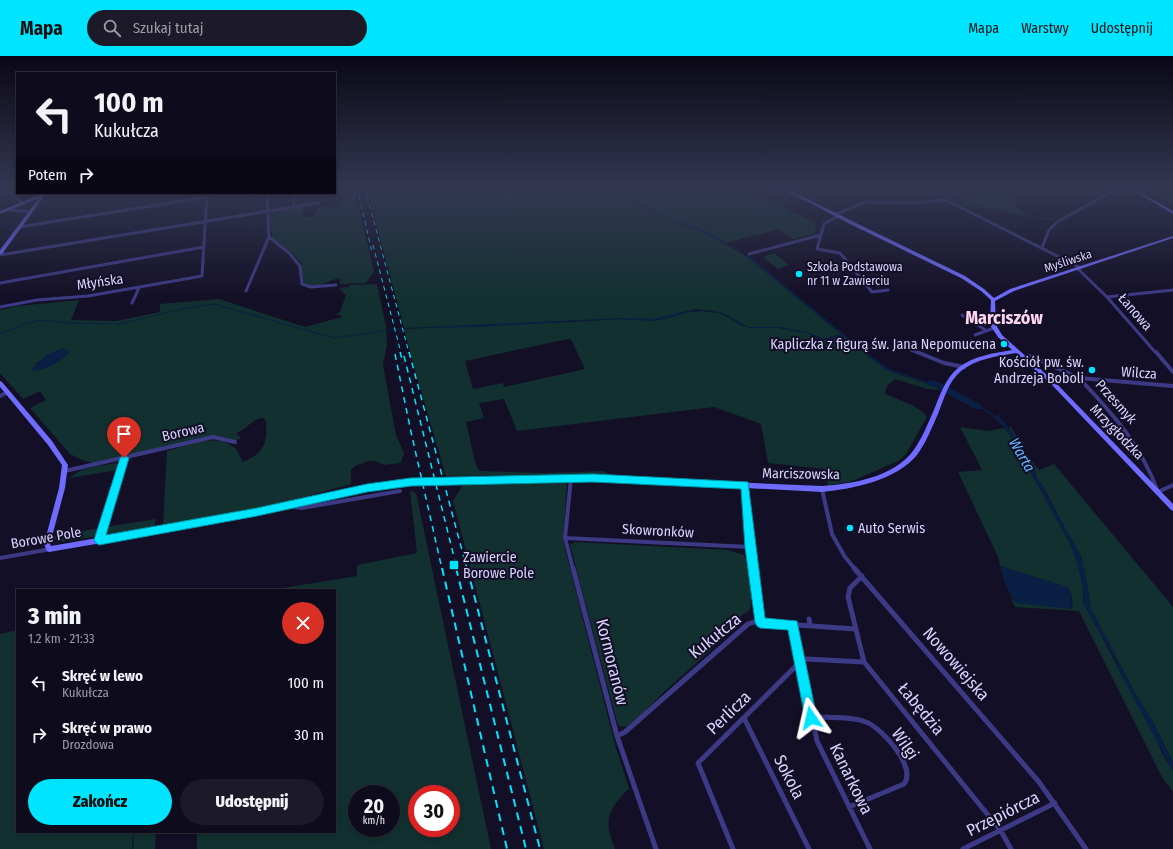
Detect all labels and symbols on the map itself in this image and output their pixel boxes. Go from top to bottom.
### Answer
street label: Myśliwska [1042,247,1094,275]
place label: Szkoła Podstawowa nr 11 w Zawierciu [807,260,903,288]
marker: Szkoła Podstawowa nr 11 w Zawierciu [794,269,804,279]
street label: Młyńska [76,270,124,294]
street label: Łanowa [1114,290,1156,334]
district label: Marciszów [965,307,1043,329]
place label: Kapliczka z figurą św. Jana Nepomucena [770,336,996,353]
marker: Kapliczka z figurą św. Jana Nepomucena [999,339,1009,349]
place label: Kościół pw. św. Andrzeja Boboli [994,354,1084,387]
street label: Wilcza [1121,363,1158,383]
marker: Kościół pw. św. Andrzeja Boboli [1087,365,1097,375]
street label: Przesmyk [1092,376,1141,428]
street label: Mrzygłodzka [1086,401,1148,463]
pin [107,417,141,458]
street label: Borowa [160,419,206,445]
water label: Warta [1005,435,1039,475]
street label: Marciszowska [762,465,840,483]
place label: Auto Serwis [858,520,925,537]
street label: Skowronków [622,521,694,541]
street label: Borowe Pole [10,523,83,553]
marker: Auto Serwis [845,523,855,533]
place label: Zawiercie Borowe Pole [463,549,534,582]
marker: Zawiercie Borowe Pole [448,559,460,571]
street label: Kukułcza [685,609,745,663]
street label: Kormoranów [591,617,633,707]
street label: Nowowiejska [918,623,994,705]
street label: Łabędzia [893,679,949,739]
street label: Perlicza [702,687,756,739]
position arrow [790,697,832,739]
street label: Wilgi [887,724,923,764]
street label: Kanarkowa [825,740,877,818]
street label: Sokola [769,751,809,803]
speed limit sign: 30 [408,785,460,837]
street label: Przepiórcza [963,787,1043,841]

